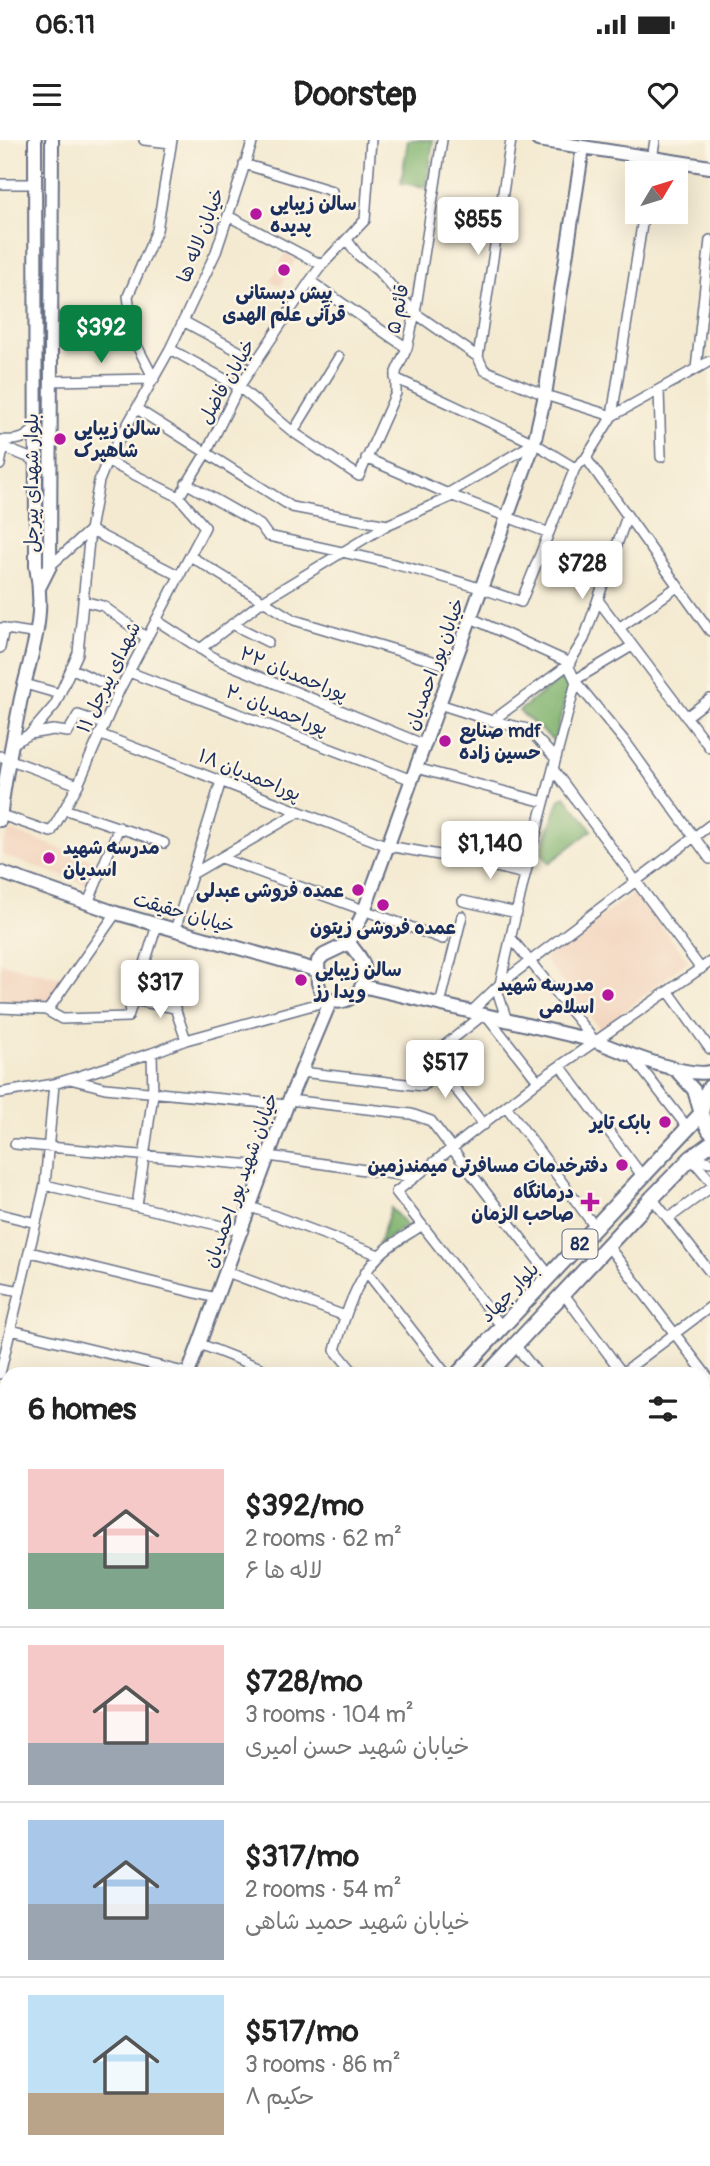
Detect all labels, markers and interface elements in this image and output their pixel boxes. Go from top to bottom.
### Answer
text: 06:11 [35,9,95,41]
text: Doorstep [293,75,417,115]
icon: menu [28,76,66,114]
icon: heart [644,76,682,114]
north arrow [625,161,688,224]
map controls [625,161,688,224]
street label: خیابان لاله ها [172,185,230,286]
place label: سالن زیبایی پدیده [270,192,357,238]
pin: $855 [437,198,519,257]
text: $855 [454,205,503,234]
marker: سالن زیبایی پدیده [248,206,264,222]
marker: پیش دبستانی قرآنی علم الهدی [276,262,292,278]
place label: پیش دبستانی قرآنی علم الهدی [222,281,346,329]
street label: قائم ۵ [381,282,417,337]
pin: $392 [60,306,142,365]
text: $392 [76,313,126,342]
street label: خیابان فاضل [193,335,261,428]
street label: بلوار شهدای پیرجل [20,413,44,553]
place label: سالن زیبایی شاهپرک [74,417,161,463]
marker: سالن زیبایی شاهپرک [52,431,68,447]
pin: $728 [541,542,623,601]
text: $728 [557,549,607,578]
street label: خیابان پور احمدیان [400,595,470,734]
street label: شهدای پیرجل ۱۱ [72,618,146,737]
street label: پوراحمدیان ۲۲ [236,641,351,706]
street label: پوراحمدیان ۲۰ [222,679,331,740]
place label: صنایع mdf حسین زاده [459,719,542,765]
marker: صنایع mdf حسین زاده [437,733,453,749]
street label: پوراحمدیان ۱۸ [195,743,304,806]
pin: $1,140 [433,822,547,881]
text: $1,140 [457,829,523,858]
place label: مدرسه شهید اسدیان [63,836,160,882]
marker: مدرسه شهید اسدیان [41,850,57,866]
place label: عمده فروشی عبدلی [196,879,344,903]
marker: عمده فروشی عبدلی [350,882,366,898]
street label: خیابان حقیقت [130,887,237,939]
marker: عمده فروشی زیتون [375,897,391,913]
place label: عمده فروشی زیتون [310,916,456,940]
place label: سالن زیبایی ویدا رز [313,958,402,1004]
pin: $317 [119,960,201,1020]
text: $317 [137,968,183,997]
marker: سالن زیبایی ویدا رز [293,972,309,988]
place label: مدرسه شهید اسلامی [497,973,594,1019]
marker: مدرسه شهید اسلامی [600,987,616,1003]
pin: $517 [404,1040,486,1100]
text: $517 [422,1048,468,1077]
street label: خیابان شهید پور احمدیان [198,1090,284,1271]
place label: بابک تایر [588,1111,651,1135]
marker: بابک تایر [657,1114,673,1130]
place label: دفترخدمات مسافرتی میمندزمین [368,1154,608,1178]
marker: دفترخدمات مسافرتی میمندزمین [614,1157,630,1173]
place label: درمانگاه صاحب الزمان [471,1180,574,1226]
marker: درمانگاه صاحب الزمان [580,1192,600,1212]
road number: 82 [562,1230,598,1259]
street label: بلوار جهاد [475,1257,544,1328]
icon: filters [644,1390,682,1428]
text: 6 homes [28,1391,136,1428]
text: $392/mo [245,1487,364,1524]
icon: home [84,1497,168,1581]
text: 2 rooms · 62 m² [245,1524,402,1553]
text: لاله ها ۶ [245,1556,322,1585]
text: $728/mo [245,1663,363,1700]
icon: home [84,1673,168,1757]
text: 3 rooms · 104 m² [245,1700,414,1729]
text: خیابان شهید حسن امیری [245,1732,469,1761]
text: $317/mo [245,1838,359,1875]
icon: home [84,1848,168,1932]
text: 2 rooms · 54 m² [245,1875,402,1904]
text: خیابان شهید حمید شاهی [245,1907,470,1936]
text: $517/mo [245,2013,359,2050]
icon: home [84,2023,168,2107]
text: 3 rooms · 86 m² [245,2050,401,2079]
text: حکیم ۸ [245,2082,314,2111]

